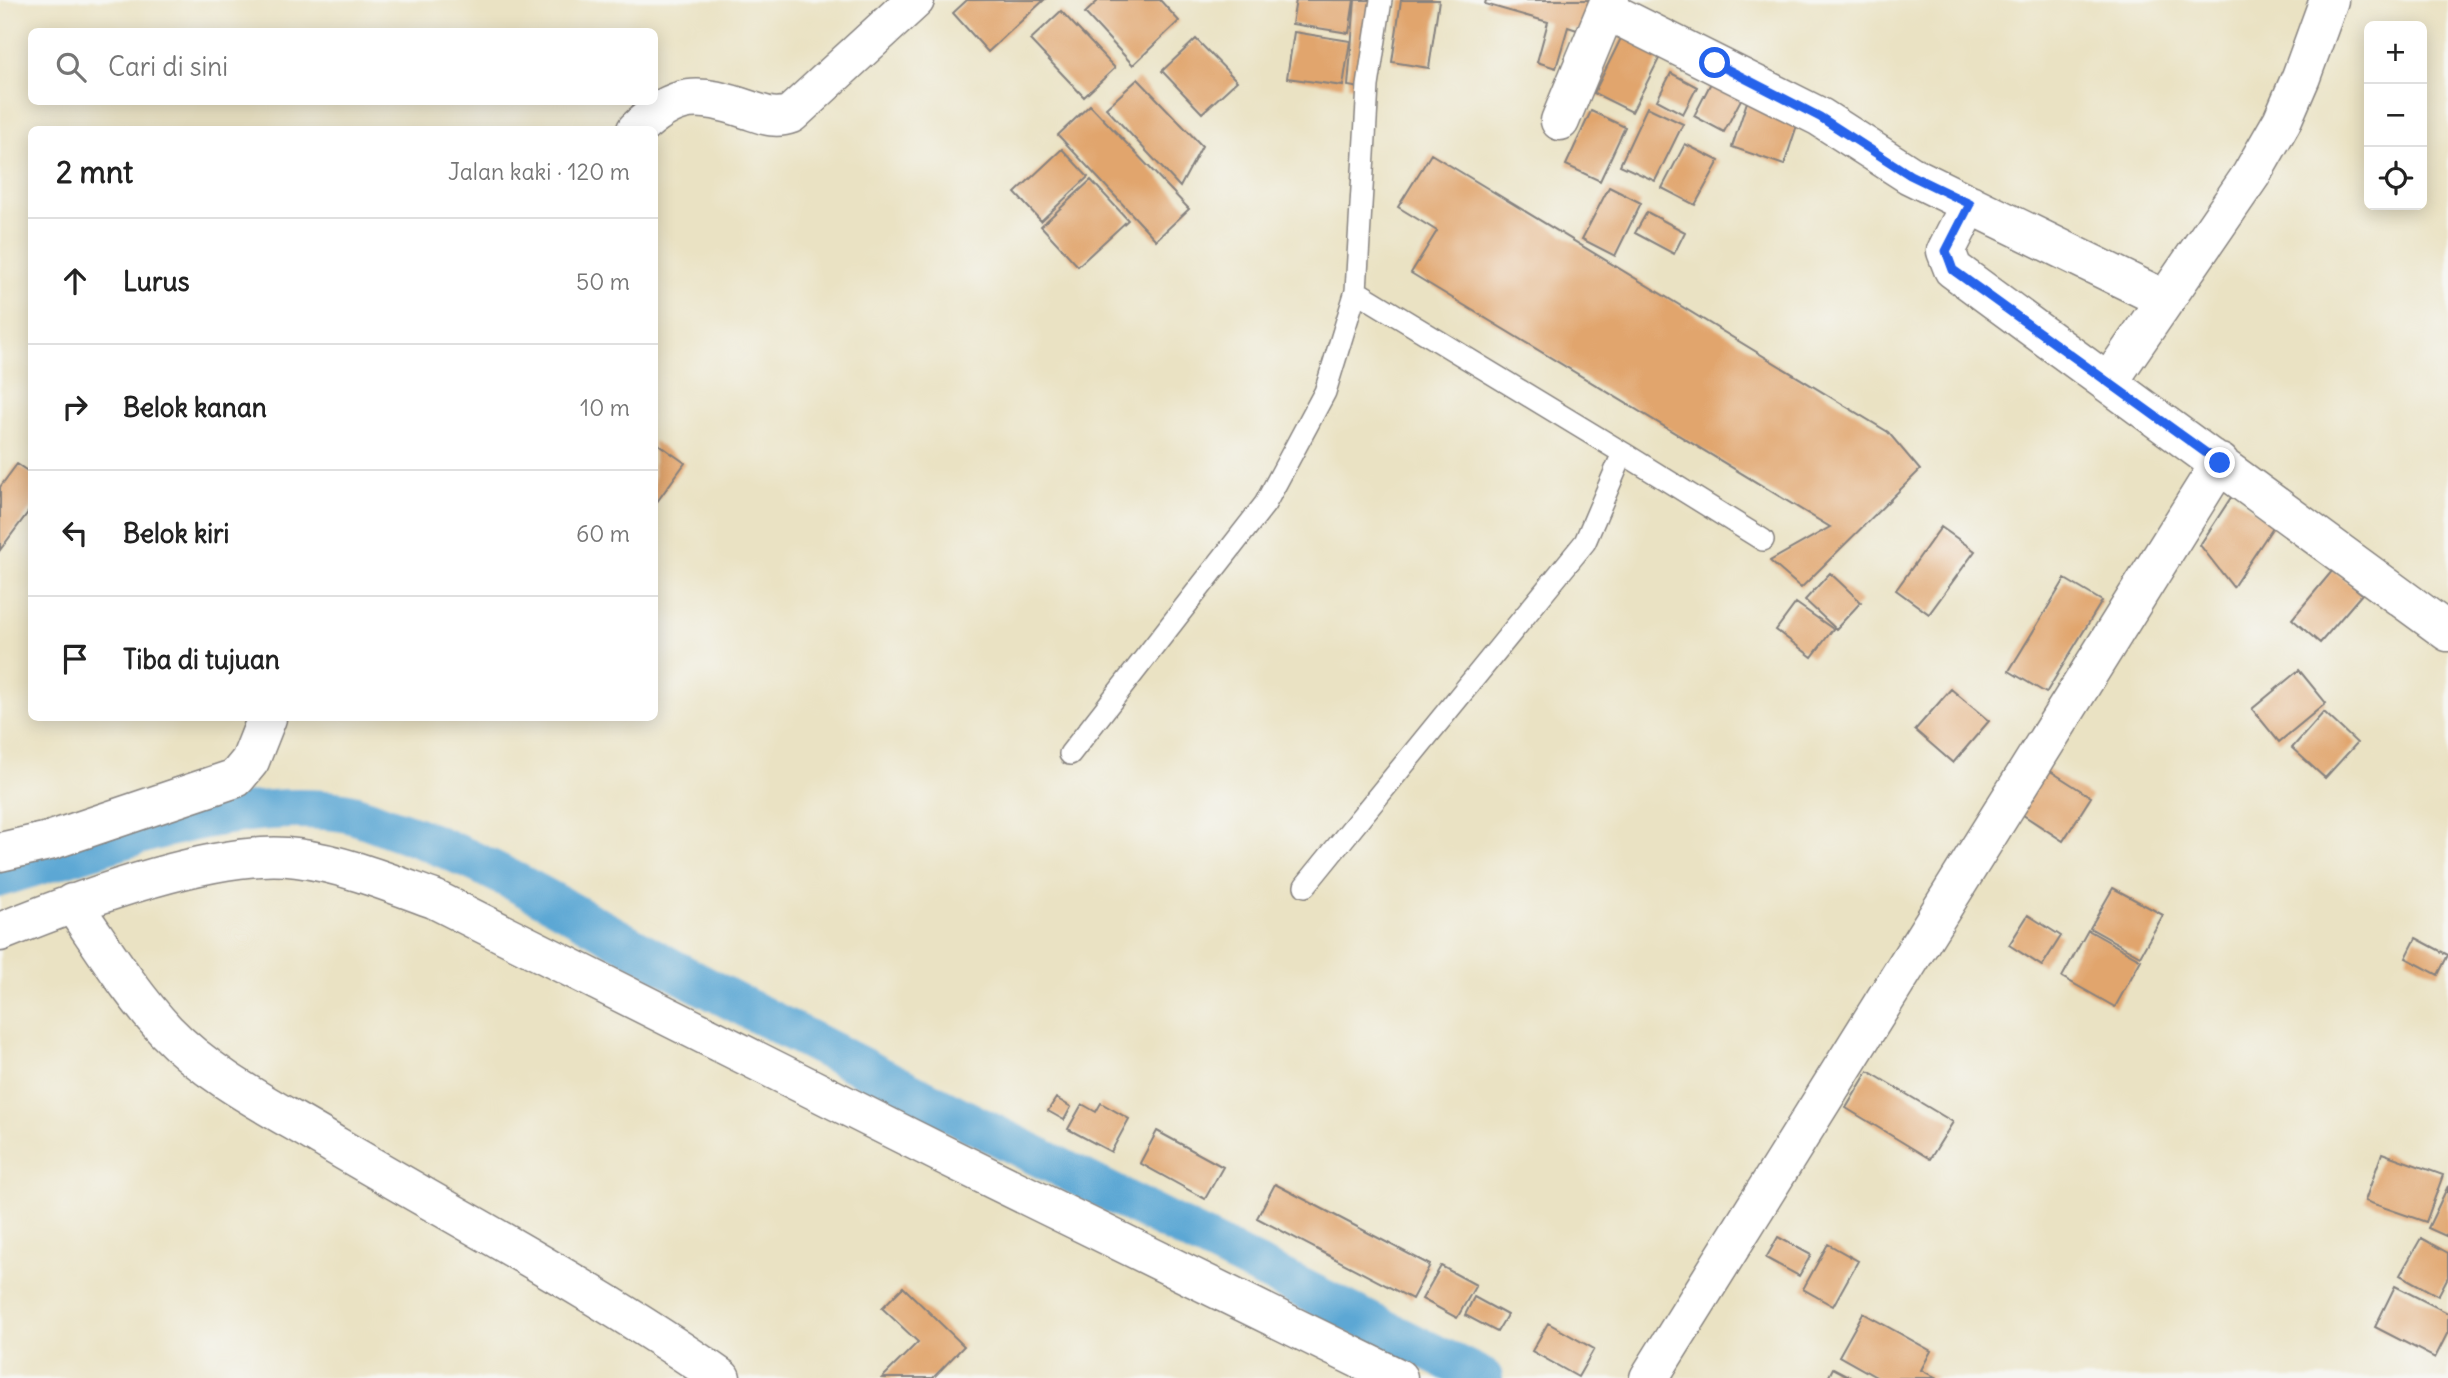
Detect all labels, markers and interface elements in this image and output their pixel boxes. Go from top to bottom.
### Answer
map controls [2364,21,2427,210]
button: + [2364,21,2427,84]
search box [28,28,658,105]
route start [1699,47,1730,78]
icon: search [52,48,90,86]
text: Cari di sini [108,50,228,83]
button: − [2364,84,2427,147]
button: locate [2364,147,2427,210]
text: 2 mnt [56,153,133,191]
text: Jalan kaki · 120 m [448,157,630,186]
icon: ahead [56,262,94,300]
text: Lurus [123,265,190,298]
text: 50 m [576,267,630,296]
icon: right [56,388,94,426]
text: Belok kanan [123,391,267,424]
text: 10 m [580,393,630,422]
route end [2204,447,2235,478]
icon: left [56,514,94,552]
text: Belok kiri [123,517,229,550]
text: 60 m [576,519,630,548]
icon: arrive [56,640,94,678]
text: Tiba di tujuan [123,643,280,676]

